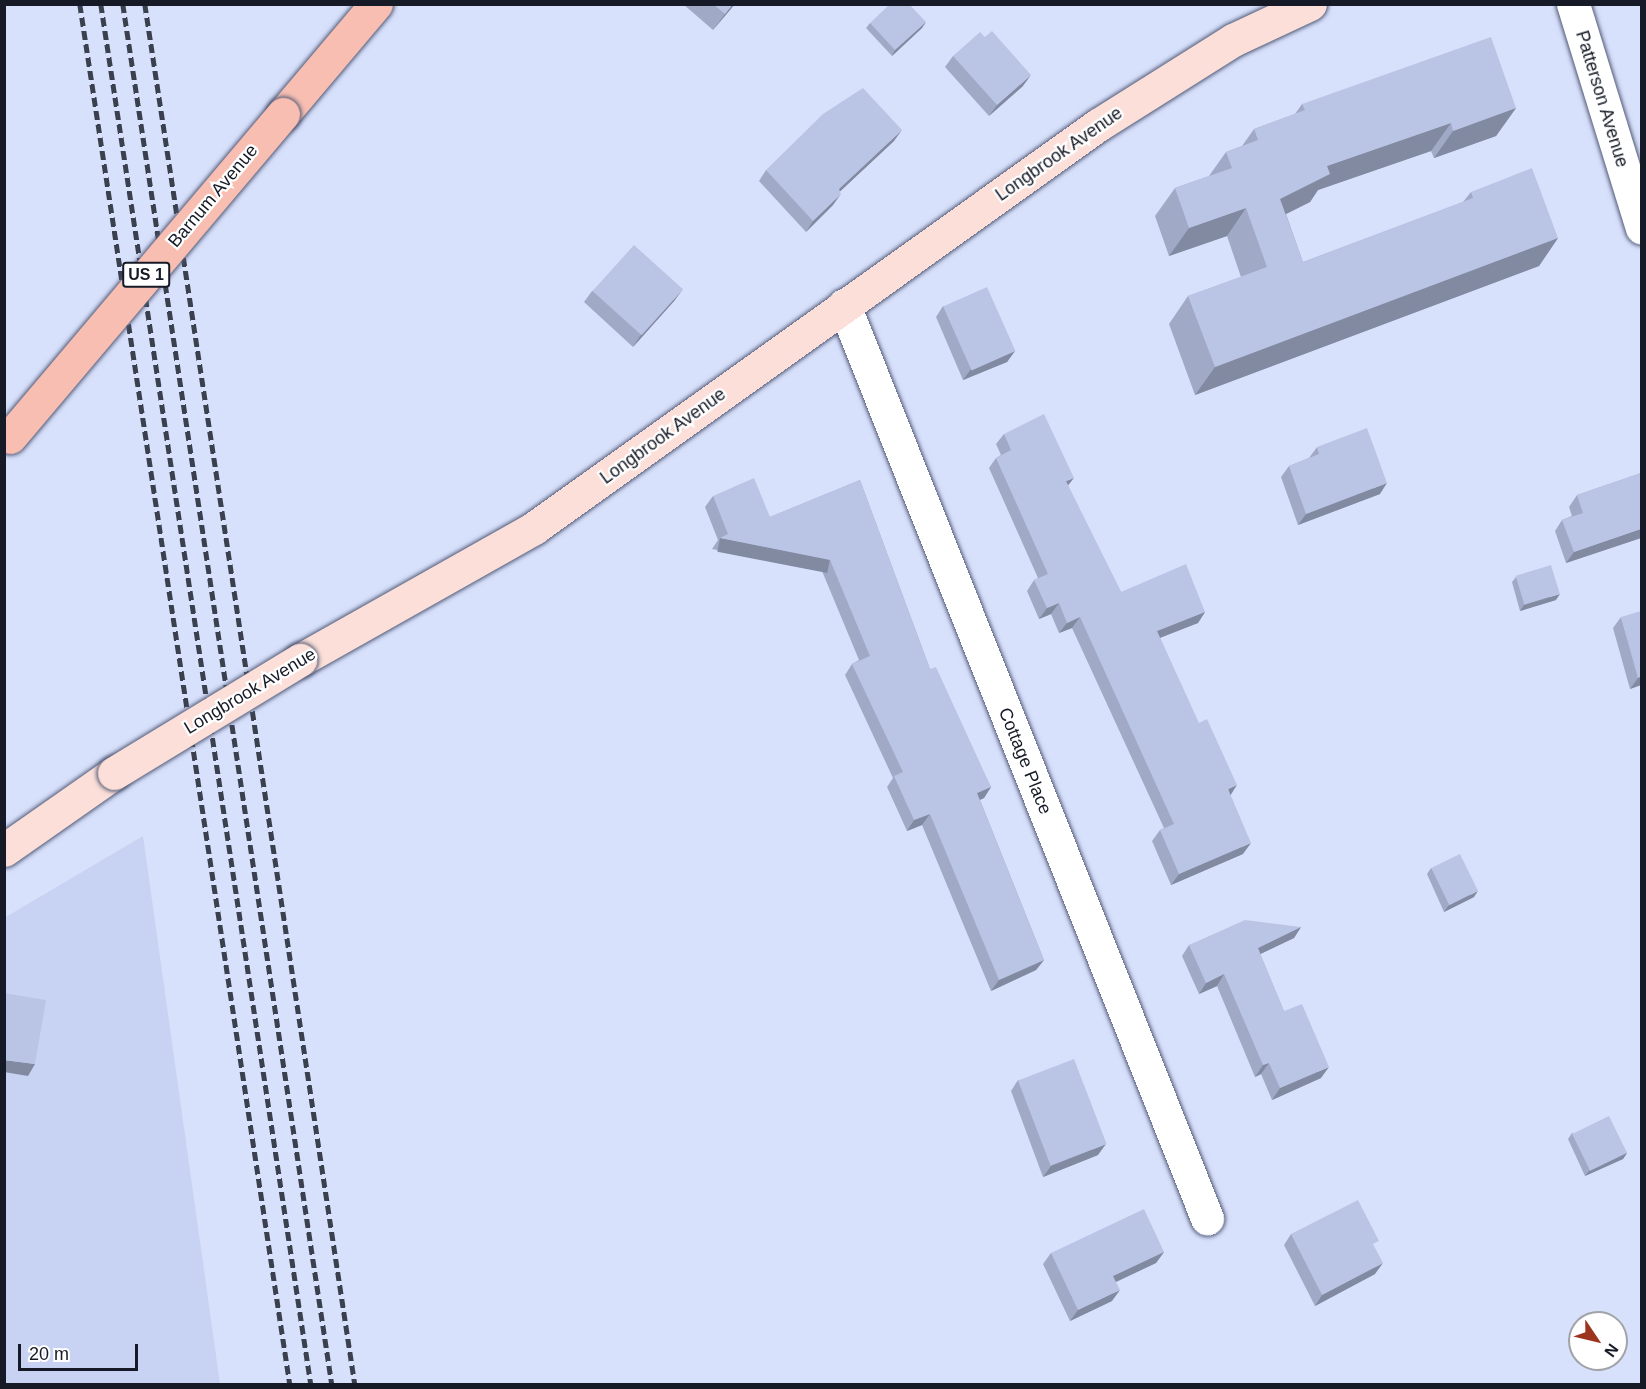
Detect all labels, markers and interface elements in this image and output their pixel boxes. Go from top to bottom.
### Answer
street label: Patterson Avenue [1571,28,1633,170]
street label: Longbrook Avenue [991,102,1127,206]
street label: Barnum Avenue [163,140,263,252]
road number: US 1 [122,262,170,288]
street label: Longbrook Avenue [596,383,730,489]
street label: Longbrook Avenue [180,643,320,739]
street label: Cottage Place [994,705,1056,817]
north arrow [1568,1311,1628,1371]
scale bar [21,1332,141,1370]
text: N [1601,1341,1622,1360]
text: 20 m [29,1344,69,1364]

